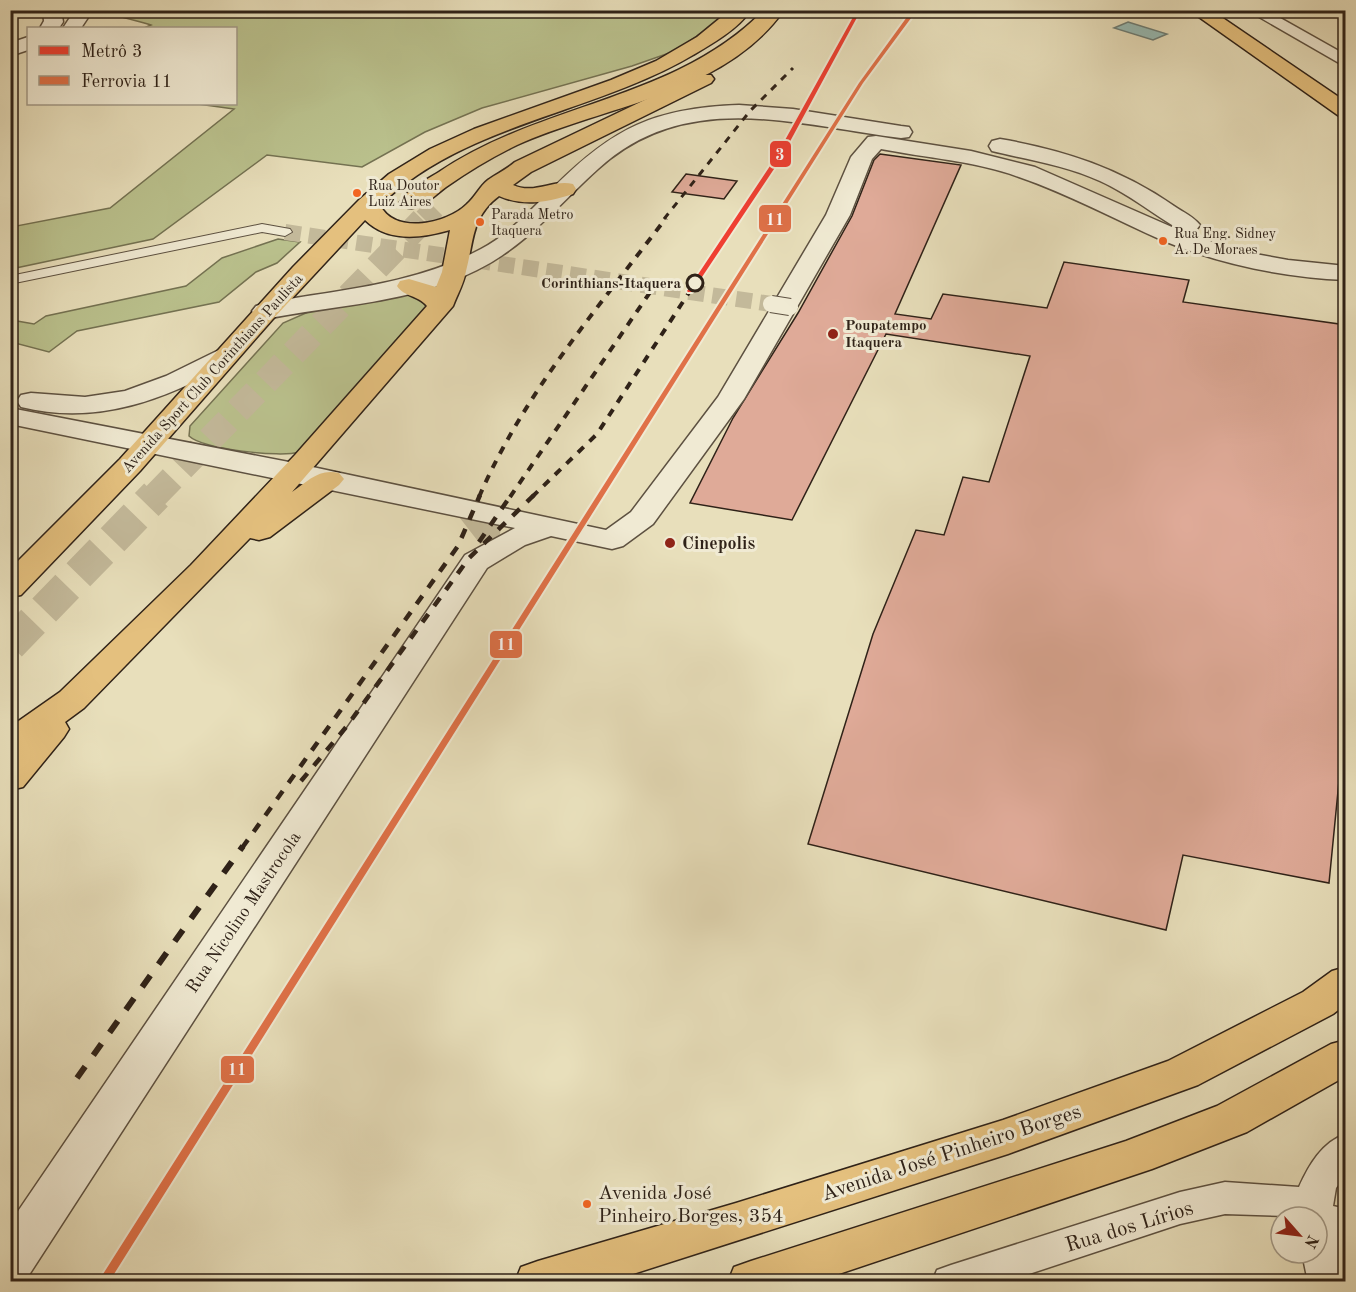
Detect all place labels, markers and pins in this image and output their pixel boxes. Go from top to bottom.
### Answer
place label: Rua Doutor Luiz Aires [368,179,440,209]
marker: Rua Doutor Luiz Aires [351,187,363,199]
place label: Parada Metro Itaquera [491,208,573,238]
marker: Parada Metro Itaquera [474,216,486,228]
place label: Rua Eng. Sidney A. De Moraes [1174,227,1277,257]
marker: Rua Eng. Sidney A. De Moraes [1157,235,1169,247]
marker: Corinthians-Itaquera [686,274,704,292]
place label: Corinthians-Itaquera [541,277,681,292]
place label: Poupatempo Itaquera [845,319,927,351]
marker: Poupatempo Itaquera [826,327,840,341]
place label: Cinepolis [682,535,755,553]
marker: Cinepolis [663,536,677,550]
place label: Avenida José Pinheiro Borges, 354 [598,1184,784,1227]
marker: Avenida José Pinheiro Borges, 354 [581,1198,593,1210]

